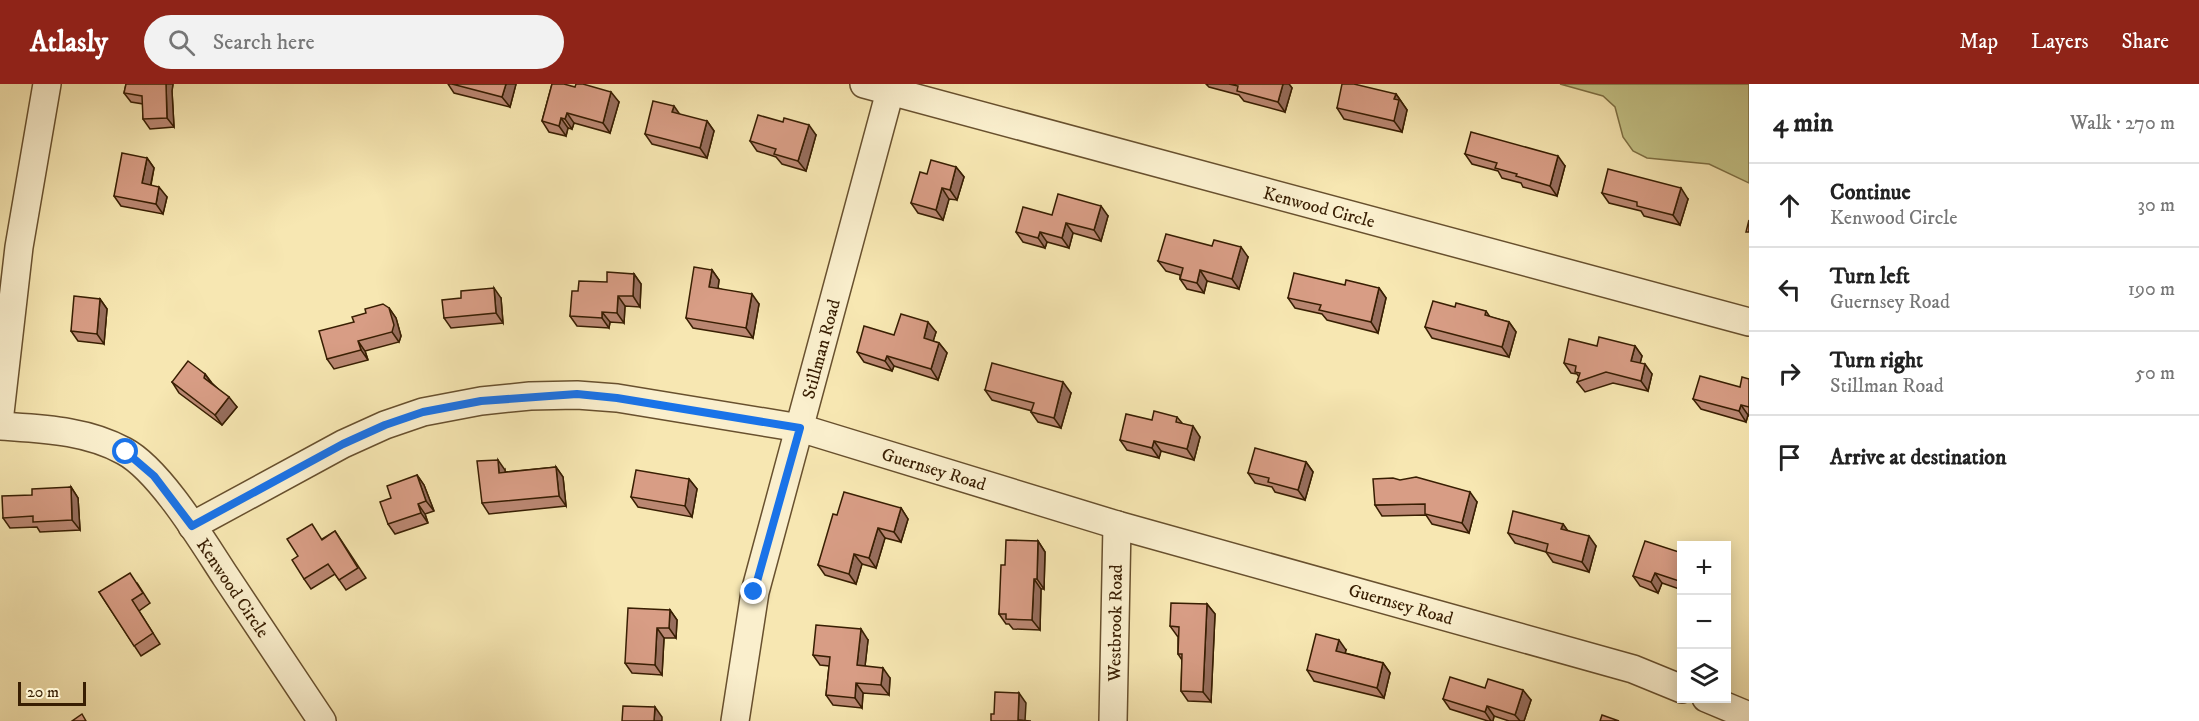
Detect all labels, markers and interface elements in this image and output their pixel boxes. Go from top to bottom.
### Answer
search box [144,15,564,69]
text: Atlasly [30,25,108,60]
icon: search [165,26,198,59]
text: Search here [213,29,315,56]
text: Map [1959,29,1998,55]
text: Layers [2031,29,2089,55]
text: Share [2122,29,2169,55]
text: 4 min [1773,107,1833,140]
text: Walk · 270 m [2070,111,2175,136]
text: Continue [1830,179,1911,206]
street label: Kenwood Circle [1260,182,1377,233]
icon: ahead [1773,189,1806,222]
text: 30 m [2137,193,2175,218]
text: Kenwood Circle [1830,206,1958,231]
text: Turn left [1830,263,1910,290]
icon: left [1773,273,1806,306]
text: 190 m [2128,277,2175,302]
text: Guernsey Road [1830,290,1950,315]
street label: Stillman Road [798,297,846,402]
text: Turn right [1830,347,1923,374]
icon: right [1773,357,1806,390]
text: 50 m [2135,361,2175,386]
text: Stillman Road [1830,374,1944,399]
route start [112,438,138,464]
icon: arrive [1773,441,1806,474]
street label: Guernsey Road [879,444,989,496]
text: Arrive at destination [1830,444,2007,471]
street label: Kenwood Circle [191,535,273,642]
map controls [1677,541,1731,703]
button: + [1677,541,1731,595]
street label: Westbrook Road [1104,564,1128,683]
route end [740,578,766,604]
street label: Guernsey Road [1346,580,1456,630]
button: − [1677,595,1731,649]
button: layers [1677,649,1731,703]
scale bar [18,679,86,706]
text: 20 m [27,682,59,702]

